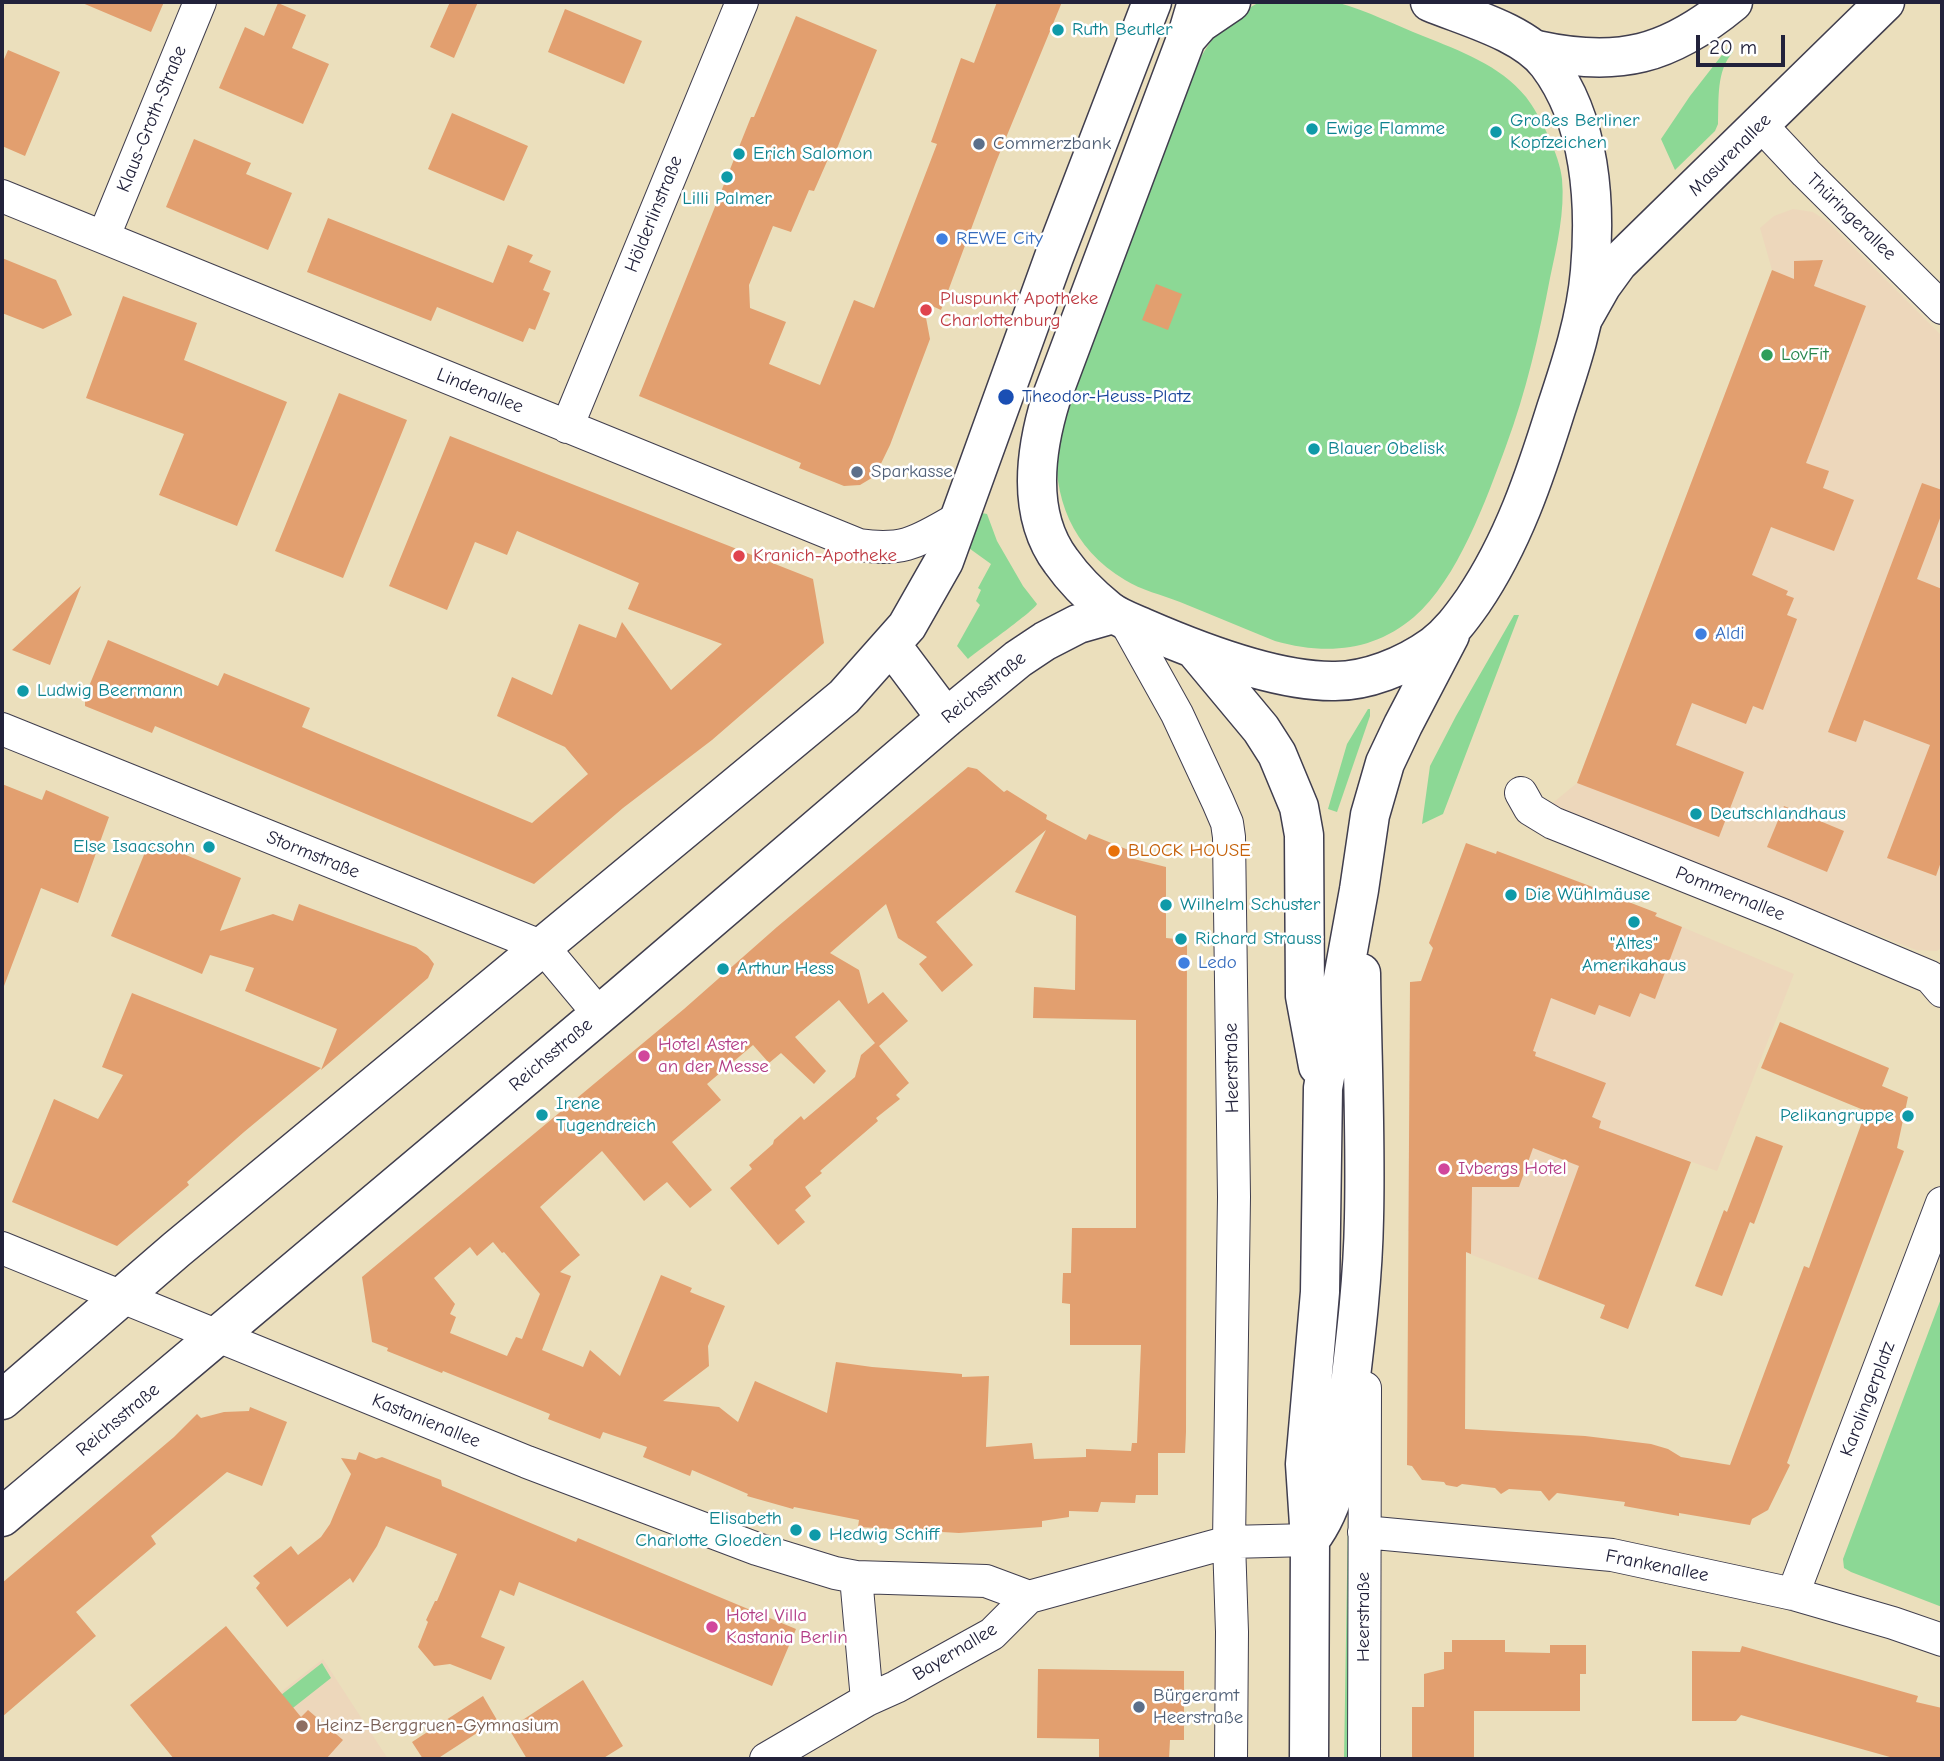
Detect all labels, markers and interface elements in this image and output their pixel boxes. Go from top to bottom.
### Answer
place label: Ruth Beutler [1072,19,1173,41]
scale bar [1699,21,1788,65]
marker: Ruth Beutler [1050,22,1066,38]
text: 20 m [1709,35,1757,59]
street label: Klaus-Groth-Straße [112,42,192,196]
street label: Masurenallee [1684,109,1776,201]
place label: Großes Berliner Kopfzeichen [1510,110,1640,154]
place label: Ewige Flamme [1326,118,1445,140]
marker: Ewige Flamme [1304,121,1320,137]
marker: Großes Berliner Kopfzeichen [1488,124,1504,140]
place label: Commerzbank [993,133,1111,155]
marker: Commerzbank [971,136,987,152]
place label: Erich Salomon [753,143,873,165]
marker: Erich Salomon [731,146,747,162]
street label: Hölderlinstraße [620,152,688,276]
street label: Thüringerallee [1801,168,1901,266]
marker: Lilli Palmer [719,169,735,185]
place label: Lilli Palmer [682,188,772,210]
place label: REWE City [956,228,1043,250]
marker: REWE City [934,231,950,247]
place label: Pluspunkt Apotheke Charlottenburg [940,288,1098,332]
marker: Pluspunkt Apotheke Charlottenburg [918,302,934,318]
place label: LovFit [1781,344,1829,366]
marker: LovFit [1759,347,1775,363]
street label: Lindenallee [433,363,527,419]
place label: Theodor-Heuss-Platz [1022,386,1191,408]
marker: Theodor-Heuss-Platz [996,387,1016,407]
place label: Blauer Obelisk [1328,438,1444,460]
marker: Blauer Obelisk [1306,441,1322,457]
place label: Sparkasse [871,461,953,483]
marker: Sparkasse [849,464,865,480]
place label: Kranich-Apotheke [753,545,897,567]
marker: Kranich-Apotheke [731,548,747,564]
place label: Aldi [1715,623,1745,645]
marker: Aldi [1693,626,1709,642]
street label: Reichsstraße [937,647,1031,729]
place label: Ludwig Beermann [37,680,183,702]
marker: Ludwig Beermann [15,683,31,699]
place label: Deutschlandhaus [1710,803,1846,825]
marker: Deutschlandhaus [1688,806,1704,822]
street label: Stormstraße [263,826,363,884]
place label: Else Isaacsohn [73,836,195,858]
marker: Else Isaacsohn [201,839,217,855]
place label: BLOCK HOUSE [1128,840,1251,862]
marker: BLOCK HOUSE [1106,843,1122,859]
street label: Pommernallee [1672,862,1788,926]
place label: Die Wühlmäuse [1525,884,1650,906]
marker: Die Wühlmäuse [1503,887,1519,903]
place label: Wilhelm Schuster [1180,894,1320,916]
marker: Wilhelm Schuster [1158,897,1174,913]
marker: "Altes" Amerikahaus [1626,914,1642,930]
place label: Richard Strauss [1195,928,1322,950]
marker: Richard Strauss [1173,931,1189,947]
place label: "Altes" Amerikahaus [1582,933,1686,977]
place label: Ledo [1198,952,1237,974]
marker: Ledo [1176,955,1192,971]
place label: Arthur Hess [737,958,834,980]
marker: Arthur Hess [715,961,731,977]
street label: Reichsstraße [505,1013,597,1097]
street label: Heerstraße [1220,1023,1244,1113]
place label: Hotel Aster an der Messe [658,1034,769,1078]
marker: Hotel Aster an der Messe [636,1048,652,1064]
place label: Irene Tugendreich [556,1093,656,1137]
place label: Pelikangruppe [1780,1105,1894,1127]
marker: Irene Tugendreich [534,1107,550,1123]
marker: Pelikangruppe [1900,1108,1916,1124]
place label: Ivbergs Hotel [1458,1158,1567,1180]
marker: Ivbergs Hotel [1436,1161,1452,1177]
street label: Karolingerplatz [1836,1338,1900,1460]
street label: Reichsstraße [72,1378,164,1462]
street label: Kastanienallee [368,1389,484,1453]
place label: Elisabeth Charlotte Gloeden [635,1508,782,1552]
marker: Elisabeth Charlotte Gloeden [788,1522,804,1538]
place label: Hedwig Schiff [829,1524,939,1546]
marker: Hedwig Schiff [807,1527,823,1543]
street label: Frankenallee [1604,1545,1710,1587]
street label: Heerstraße [1353,1572,1375,1662]
place label: Hotel Villa Kastania Berlin [726,1605,848,1649]
street label: Bayernallee [909,1618,1001,1686]
marker: Hotel Villa Kastania Berlin [704,1619,720,1635]
place label: Bürgeramt Heerstraße [1153,1685,1243,1729]
marker: Bürgeramt Heerstraße [1131,1699,1147,1715]
place label: Heinz-Berggruen-Gymnasium [316,1715,559,1737]
marker: Heinz-Berggruen-Gymnasium [294,1718,310,1734]

